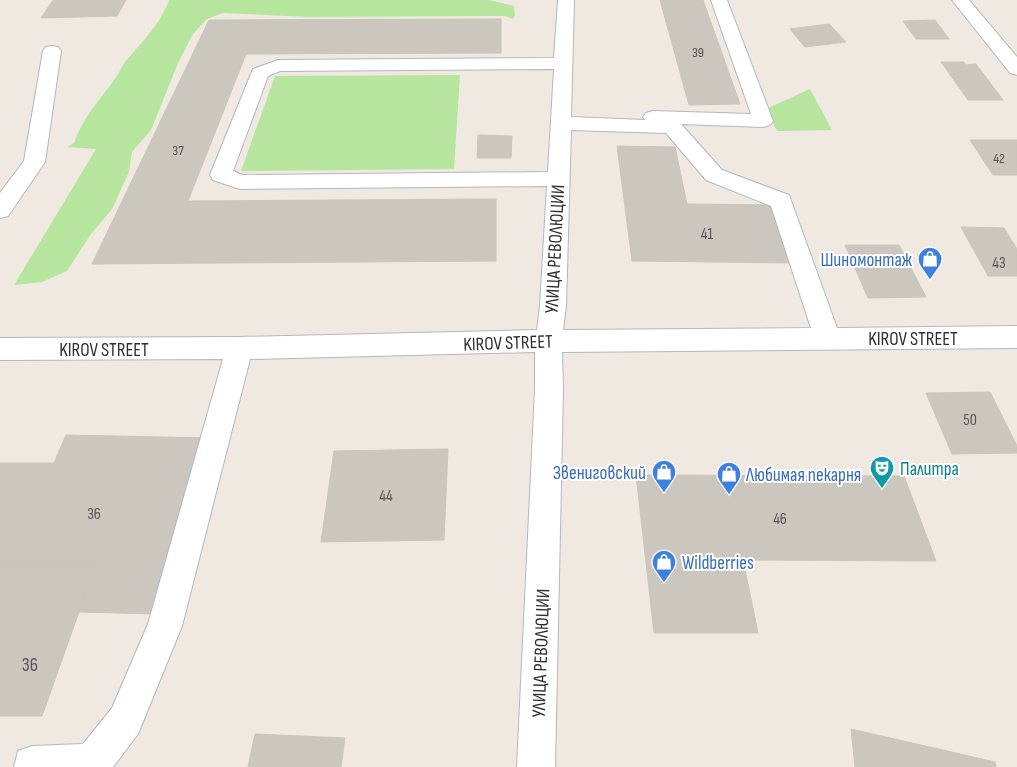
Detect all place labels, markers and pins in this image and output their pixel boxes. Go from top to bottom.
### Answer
shop icon: Шиномонтаж [917,246,943,280]
place label: Шиномонтаж [820,249,913,272]
theatre icon: Палитра [869,455,895,489]
place label: Палитра [900,458,959,481]
shop icon: Звениговский [651,459,677,493]
shop icon: Любимая пекарня [716,461,742,495]
place label: Звениговский [553,462,646,485]
place label: Любимая пекарня [745,464,861,487]
shop icon: Wildberries [651,549,677,583]
place label: Wildberries [682,552,754,575]

